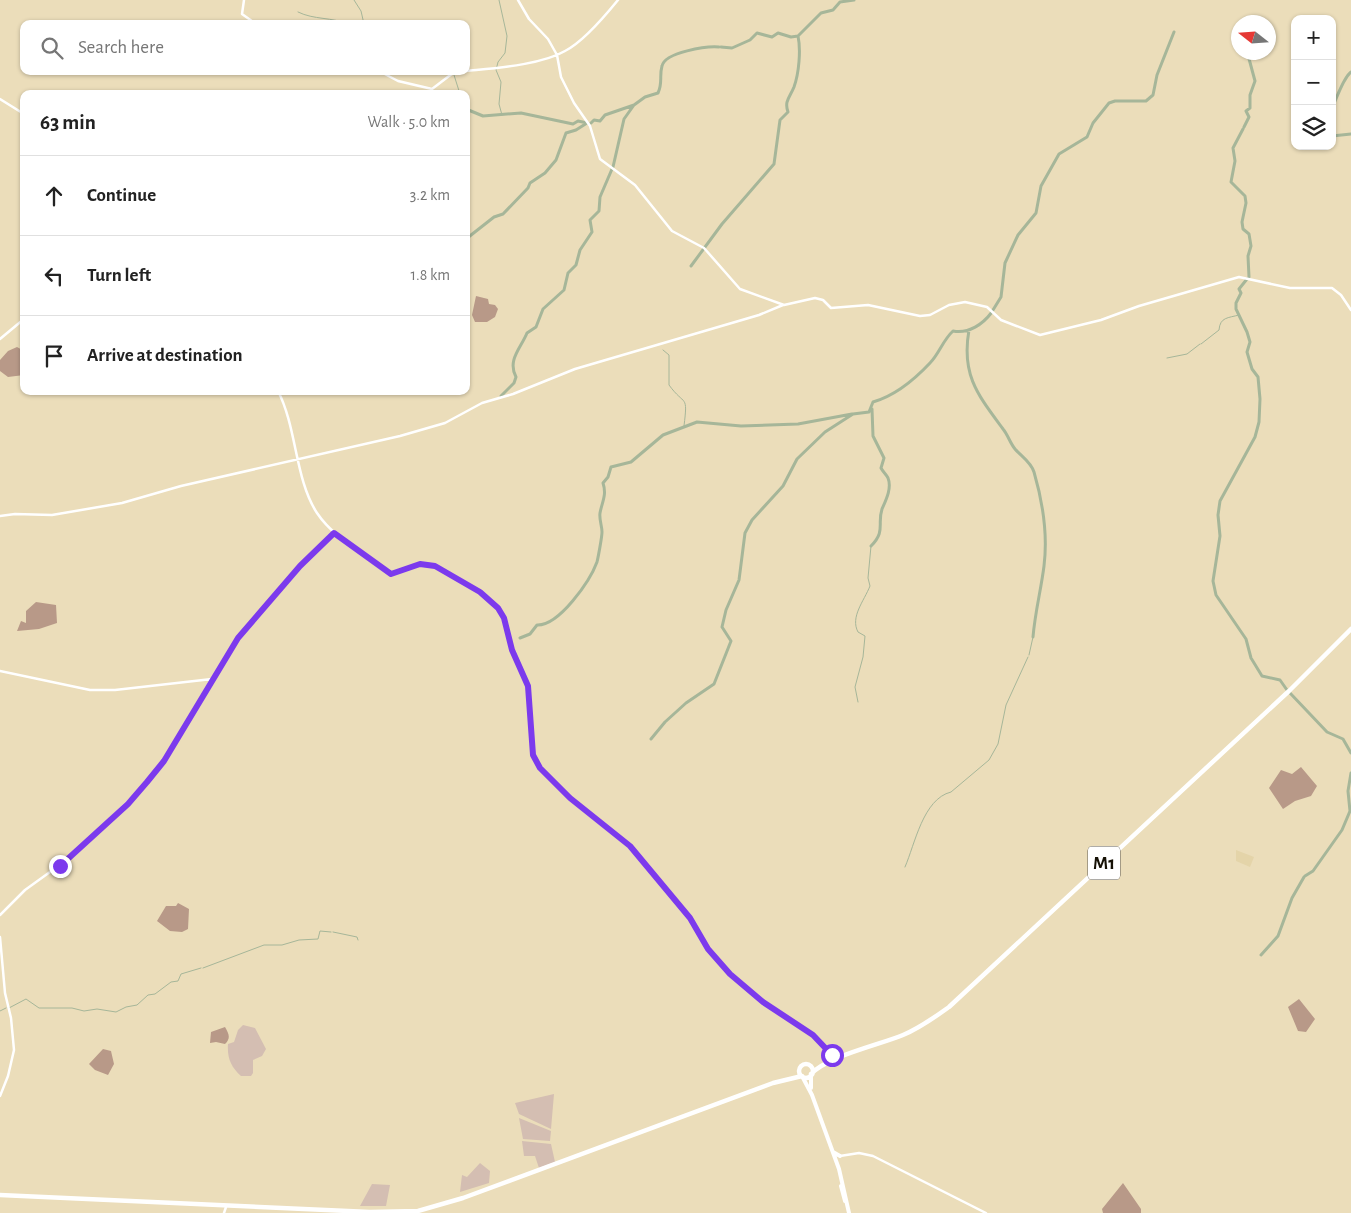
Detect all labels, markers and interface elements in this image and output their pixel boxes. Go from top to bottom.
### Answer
north arrow [1231,15,1276,60]
map controls [1291,15,1336,150]
button: + [1291,15,1336,60]
search box [20,20,470,75]
icon: search [38,34,66,62]
text: Search here [78,38,164,57]
button: − [1291,60,1336,105]
button: layers [1291,105,1336,150]
text: 63 min [40,112,96,133]
text: Walk · 5.0 km [367,114,450,130]
icon: ahead [40,182,68,210]
text: Continue [87,186,156,205]
text: 3.2 km [410,187,450,203]
icon: left [40,262,68,290]
text: Turn left [87,266,151,285]
text: 1.8 km [411,267,450,283]
icon: arrive [40,342,68,370]
text: Arrive at destination [87,346,243,365]
road number: M1 [1088,846,1120,880]
route end [49,855,72,878]
route start [821,1044,844,1067]

